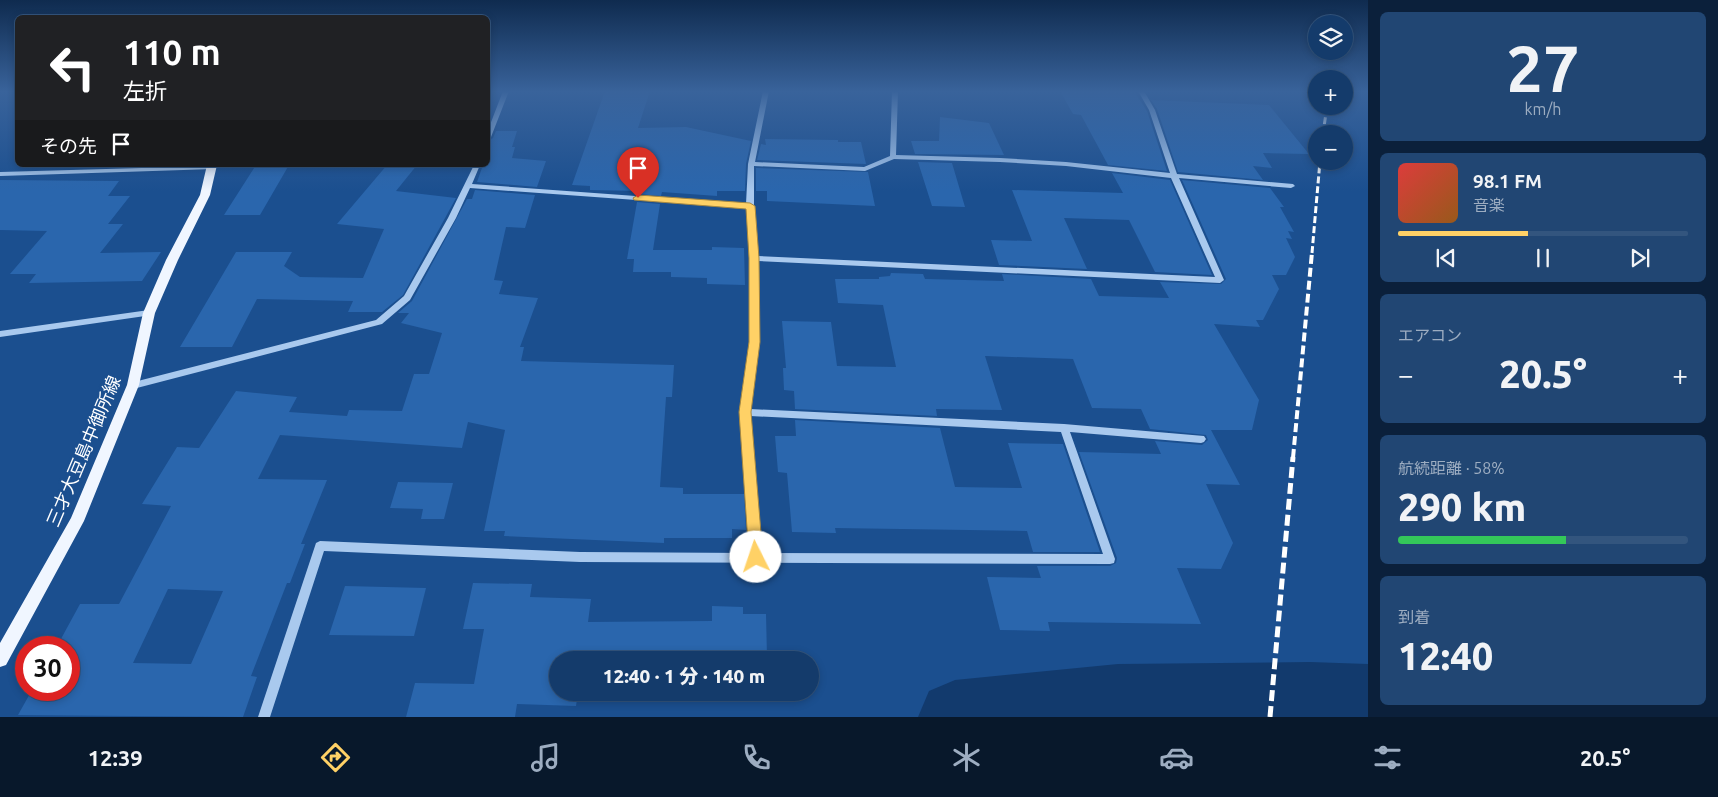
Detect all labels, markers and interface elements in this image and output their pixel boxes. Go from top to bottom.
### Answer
map controls [1308,15,1353,170]
button: layers [1308,15,1353,60]
text: 27 [1506,31,1580,104]
text: 110 m [123,32,221,72]
icon: left [40,35,105,100]
button: + [1308,70,1353,115]
text: 左折 [123,78,167,103]
text: km/h [1525,100,1561,118]
button: − [1308,125,1353,170]
icon: arrive [107,130,135,158]
text: その先 [40,135,97,157]
pin [617,147,659,198]
icon: arrive [624,154,652,182]
text: 98.1 FM [1473,170,1542,192]
text: 音楽 [1473,196,1505,214]
icon: previous [1432,244,1460,272]
icon: pause [1529,244,1557,272]
icon: next [1626,244,1654,272]
text: エアコン [1398,326,1462,344]
text: 20.5° [1499,353,1587,395]
text: − [1398,359,1414,390]
text: + [1672,359,1688,390]
street label: 三才大豆島中御所線 [42,373,124,529]
text: 航続距離 · 58% [1398,459,1505,477]
text: 290 km [1398,486,1526,528]
position arrow [729,530,781,582]
text: 到着 [1398,608,1430,626]
text: 12:40 [1398,635,1493,677]
speed limit sign: 30 [15,636,80,701]
text: 12:40 · 1 分 · 140 m [603,665,765,687]
icon: directions [318,740,353,775]
icon: music [528,740,563,775]
icon: phone [739,740,774,775]
icon: climate [949,740,984,775]
icon: car [1159,740,1194,775]
icon: filters [1370,740,1405,775]
text: 12:39 [88,745,143,770]
text: 20.5° [1580,745,1630,770]

